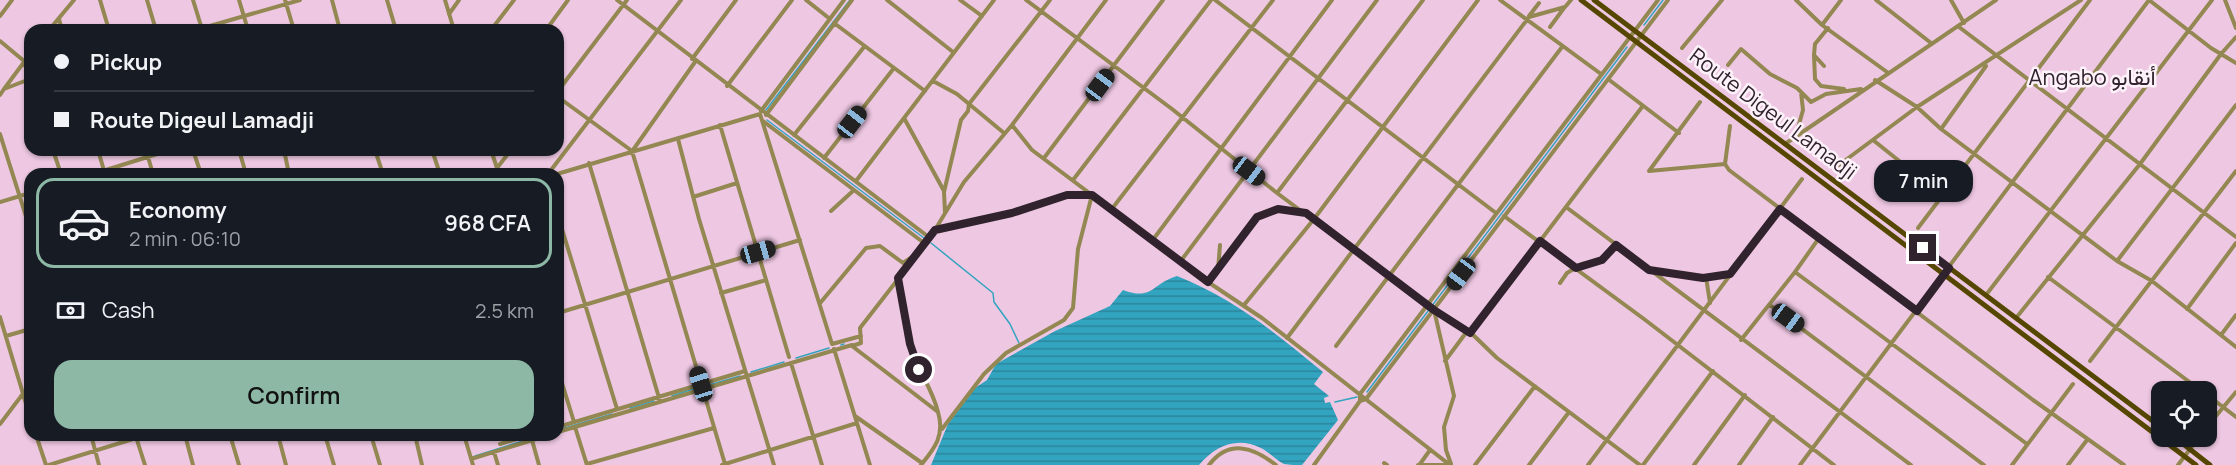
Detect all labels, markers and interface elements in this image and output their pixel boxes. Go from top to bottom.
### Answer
street label: Route Digeul Lamadji [1684,41,1863,185]
text: Pickup [90,47,162,77]
district label: Angabo أنقابو [2028,62,2156,92]
car [1082,65,1118,105]
car [834,102,870,142]
text: Route Digeul Lamadji [90,105,314,135]
car [1229,153,1269,189]
callout: 7 min [1874,161,1972,203]
text: 7 min [1899,167,1948,194]
text: Economy [129,195,227,225]
icon: car [57,196,111,250]
text: 968 CFA [444,208,531,238]
text: 2 min · 06:10 [129,225,241,252]
route end [1909,234,1936,261]
car [738,238,778,266]
car [1443,254,1479,294]
icon: cash [54,294,87,327]
text: Cash [102,295,155,325]
text: 2.5 km [475,297,534,324]
car [1768,300,1808,336]
route start [905,356,932,383]
button: Confirm [54,360,534,429]
car [687,364,715,404]
map controls [2151,381,2217,447]
button: locate [2151,381,2217,447]

